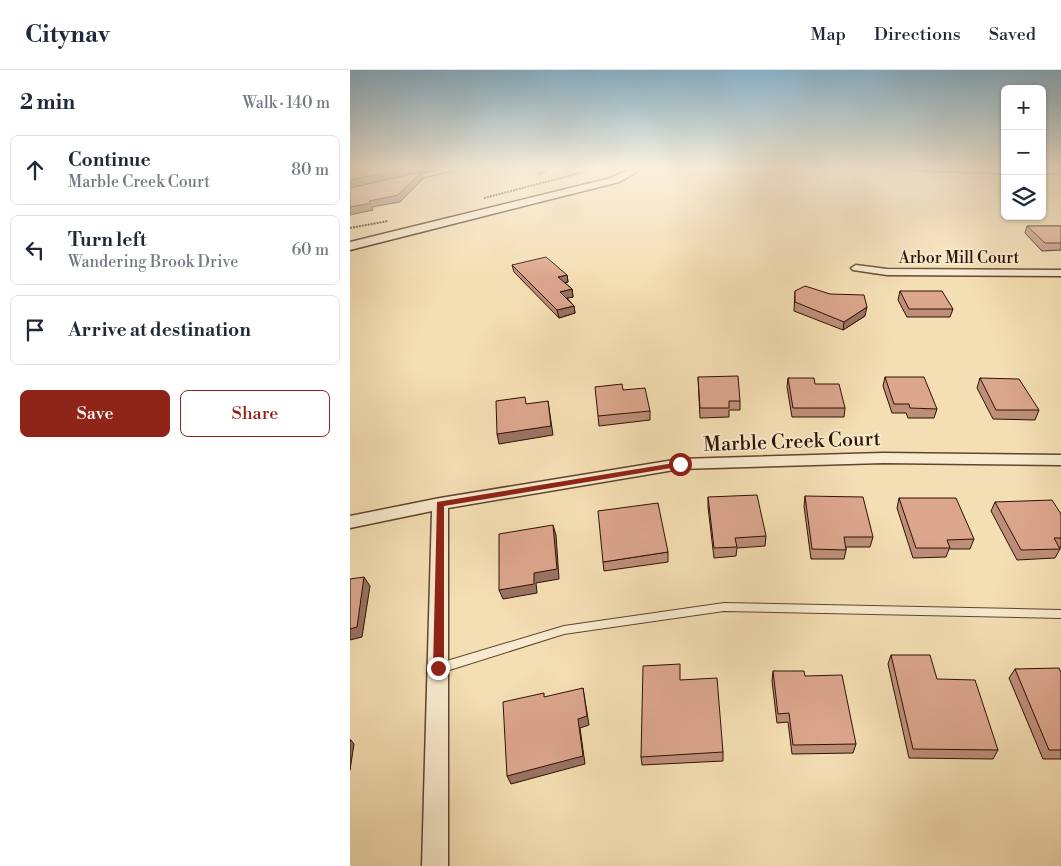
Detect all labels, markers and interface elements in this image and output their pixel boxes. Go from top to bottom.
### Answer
text: Citynav [25,20,110,50]
text: Map [810,23,846,46]
text: Directions [874,23,961,46]
text: Saved [989,23,1036,46]
map controls [1001,85,1046,220]
button: + [1001,85,1046,130]
text: 2 min [20,90,75,116]
text: Walk · 140 m [242,93,330,113]
button: − [1001,130,1046,175]
text: Continue [68,148,151,172]
icon: ahead [21,156,49,184]
text: 80 m [291,160,329,180]
text: Marble Creek Court [68,172,210,192]
button: layers [1001,175,1046,220]
text: Turn left [68,228,147,252]
icon: left [21,236,49,264]
text: 60 m [291,240,329,260]
street label: Arbor Mill Court [898,248,1020,268]
text: Wandering Brook Drive [68,252,238,272]
icon: arrive [21,316,49,344]
text: Arrive at destination [68,318,251,342]
button: Save [20,390,170,437]
button: Share [180,390,330,437]
street label: Marble Creek Court [703,427,881,458]
route start [669,453,692,476]
route end [427,657,450,680]

